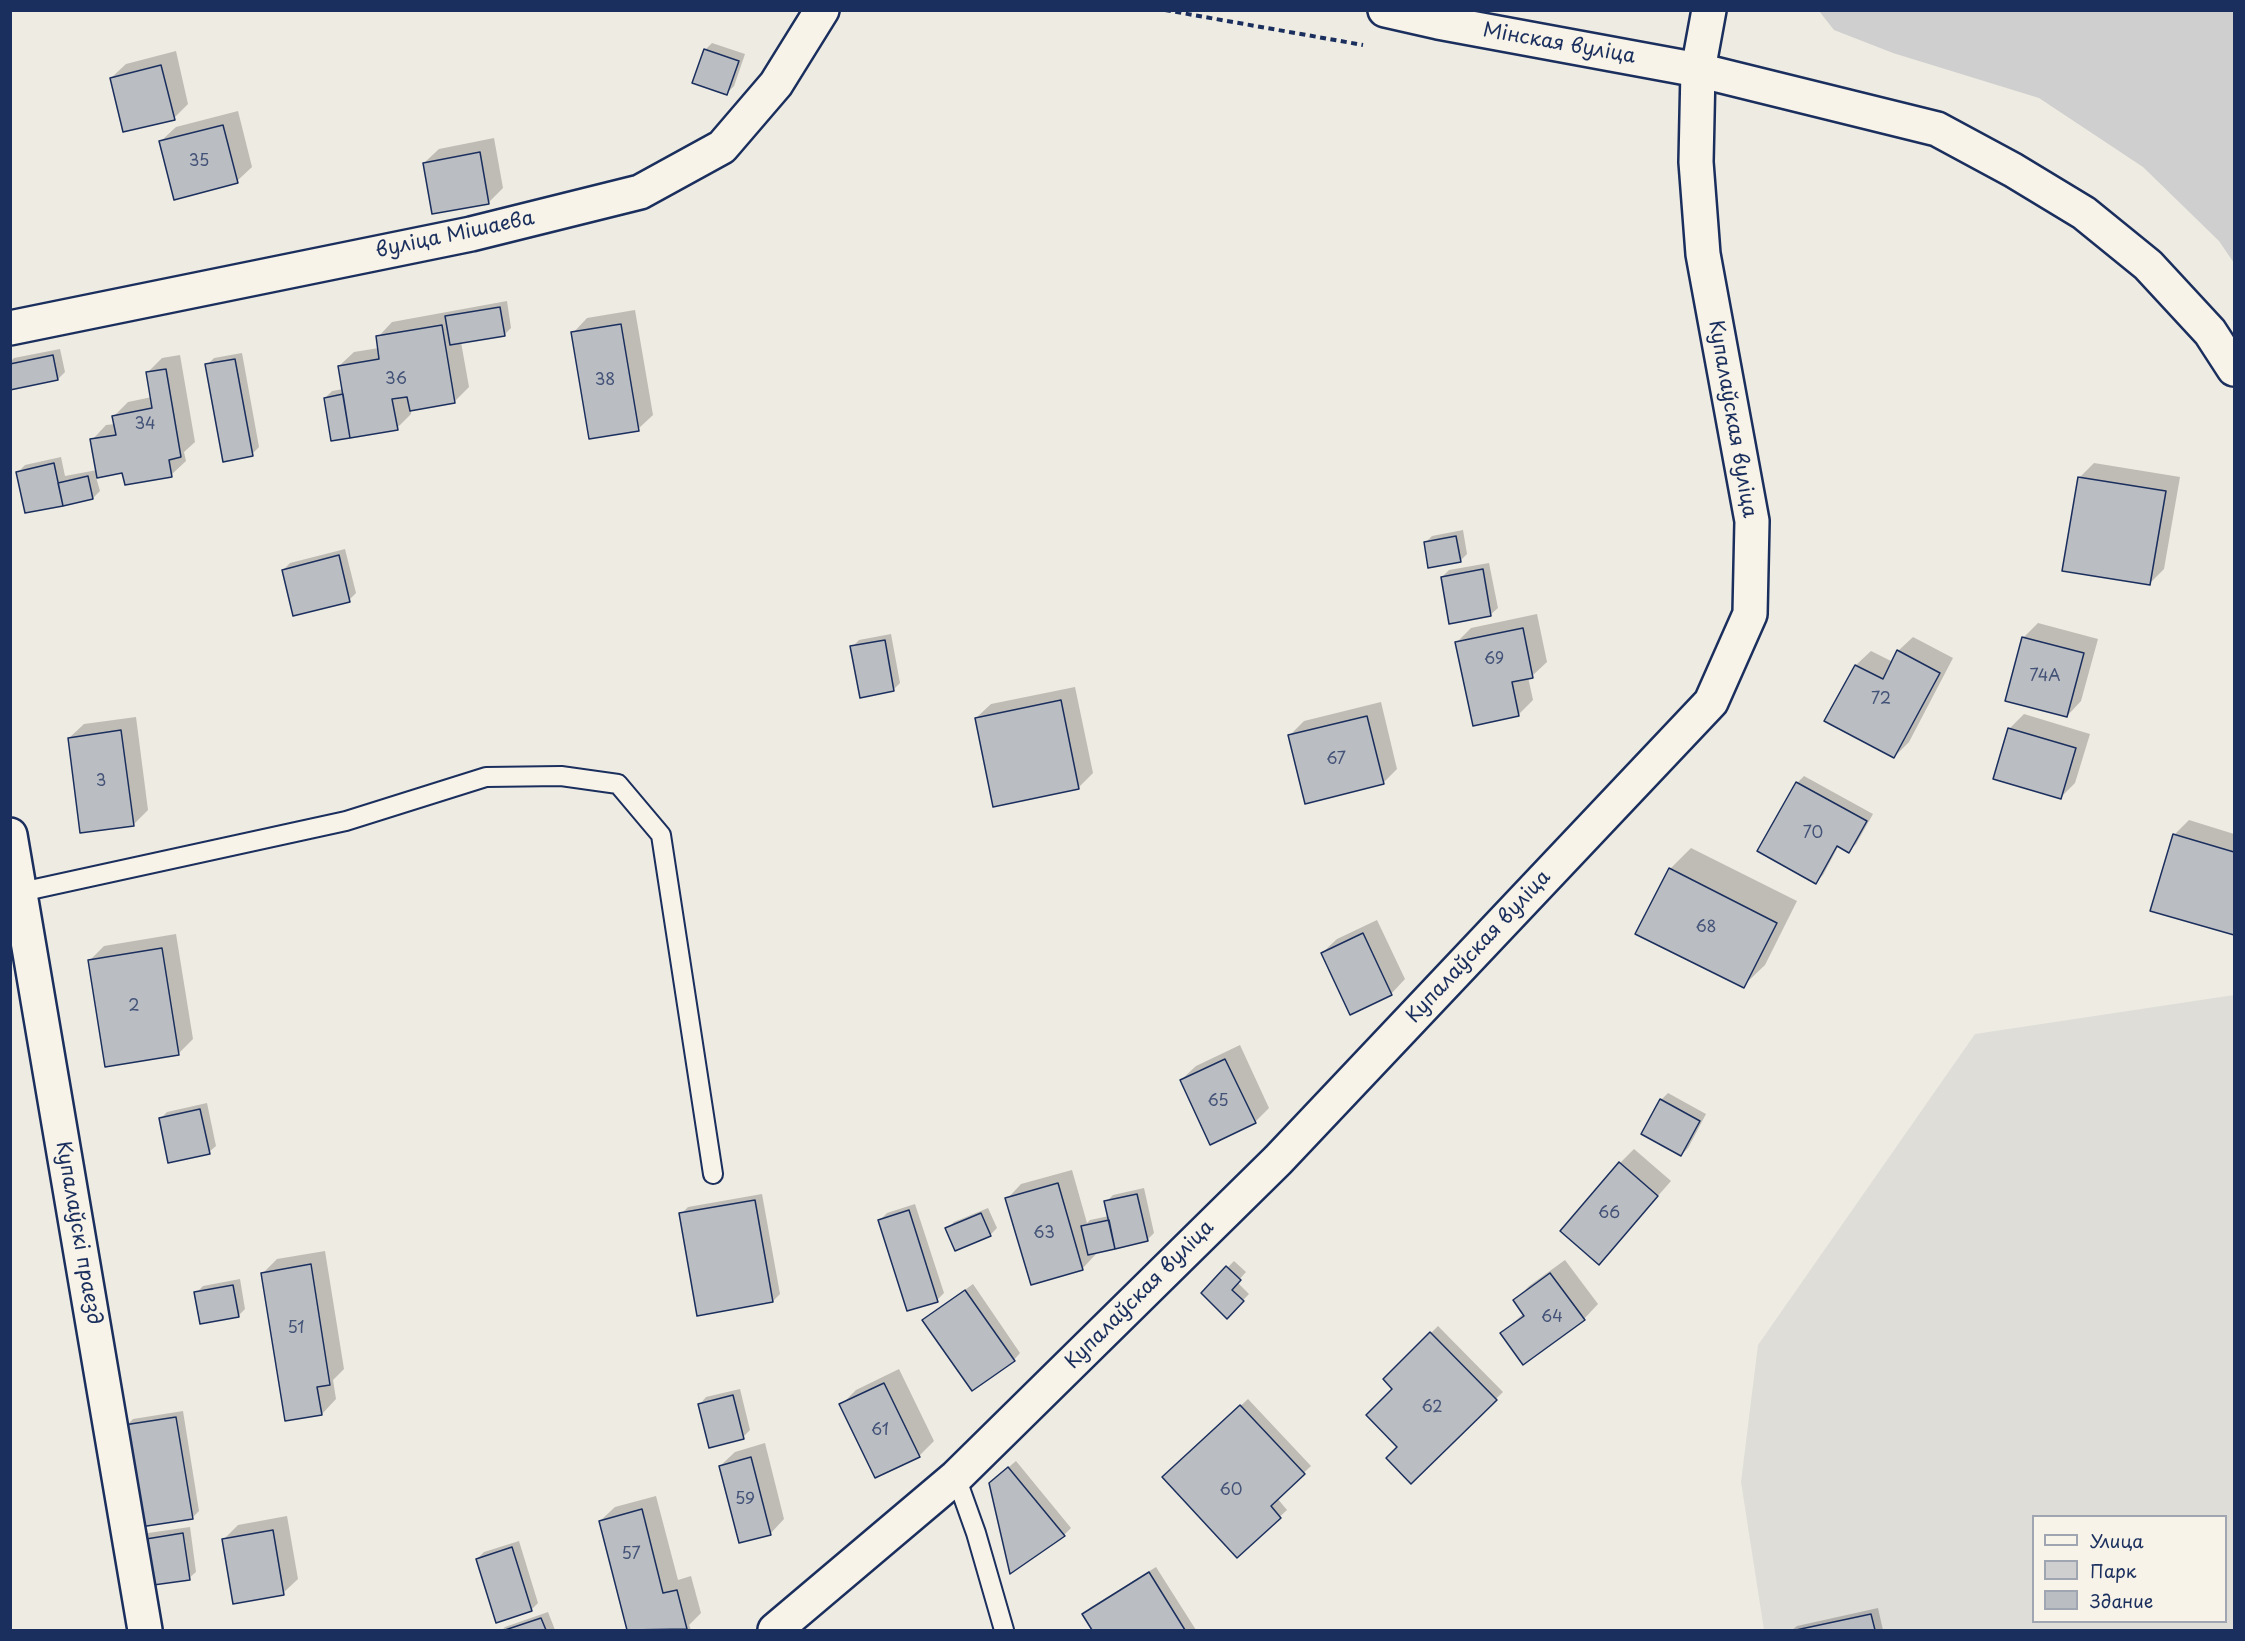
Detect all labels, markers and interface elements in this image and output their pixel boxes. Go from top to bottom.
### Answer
street label: Мінская вуліца [1481,19,1637,69]
house number: 35 [189,152,209,172]
street label: вуліца Мішаева [374,206,536,264]
street label: Купалаўская вуліца [1703,318,1761,520]
house number: 36 [385,370,407,390]
house number: 38 [595,371,615,391]
house number: 34 [134,415,156,435]
house number: 69 [1484,650,1504,670]
house number: 74А [2029,667,2061,687]
house number: 72 [1871,690,1891,710]
house number: 67 [1326,750,1346,770]
house number: 3 [96,772,106,792]
house number: 70 [1803,824,1823,844]
street label: Купалаўская вуліца [1402,866,1556,1028]
house number: 68 [1695,918,1717,938]
house number: 2 [128,997,140,1017]
house number: 65 [1207,1092,1229,1112]
street label: Купалаўскі праезд [50,1139,106,1327]
house number: 66 [1598,1204,1620,1224]
street label: Купалаўская вуліца [1061,1216,1219,1374]
house number: 63 [1033,1224,1055,1244]
house number: 64 [1541,1308,1563,1328]
house number: 51 [287,1319,305,1339]
house number: 62 [1421,1398,1443,1418]
house number: 61 [871,1421,889,1441]
house number: 60 [1220,1481,1242,1501]
house number: 59 [735,1490,755,1510]
legend [2032,1515,2227,1623]
text: Улица [2090,1527,2144,1554]
house number: 57 [621,1545,641,1565]
text: Парк [2090,1557,2136,1584]
text: Здание [2090,1587,2153,1614]

